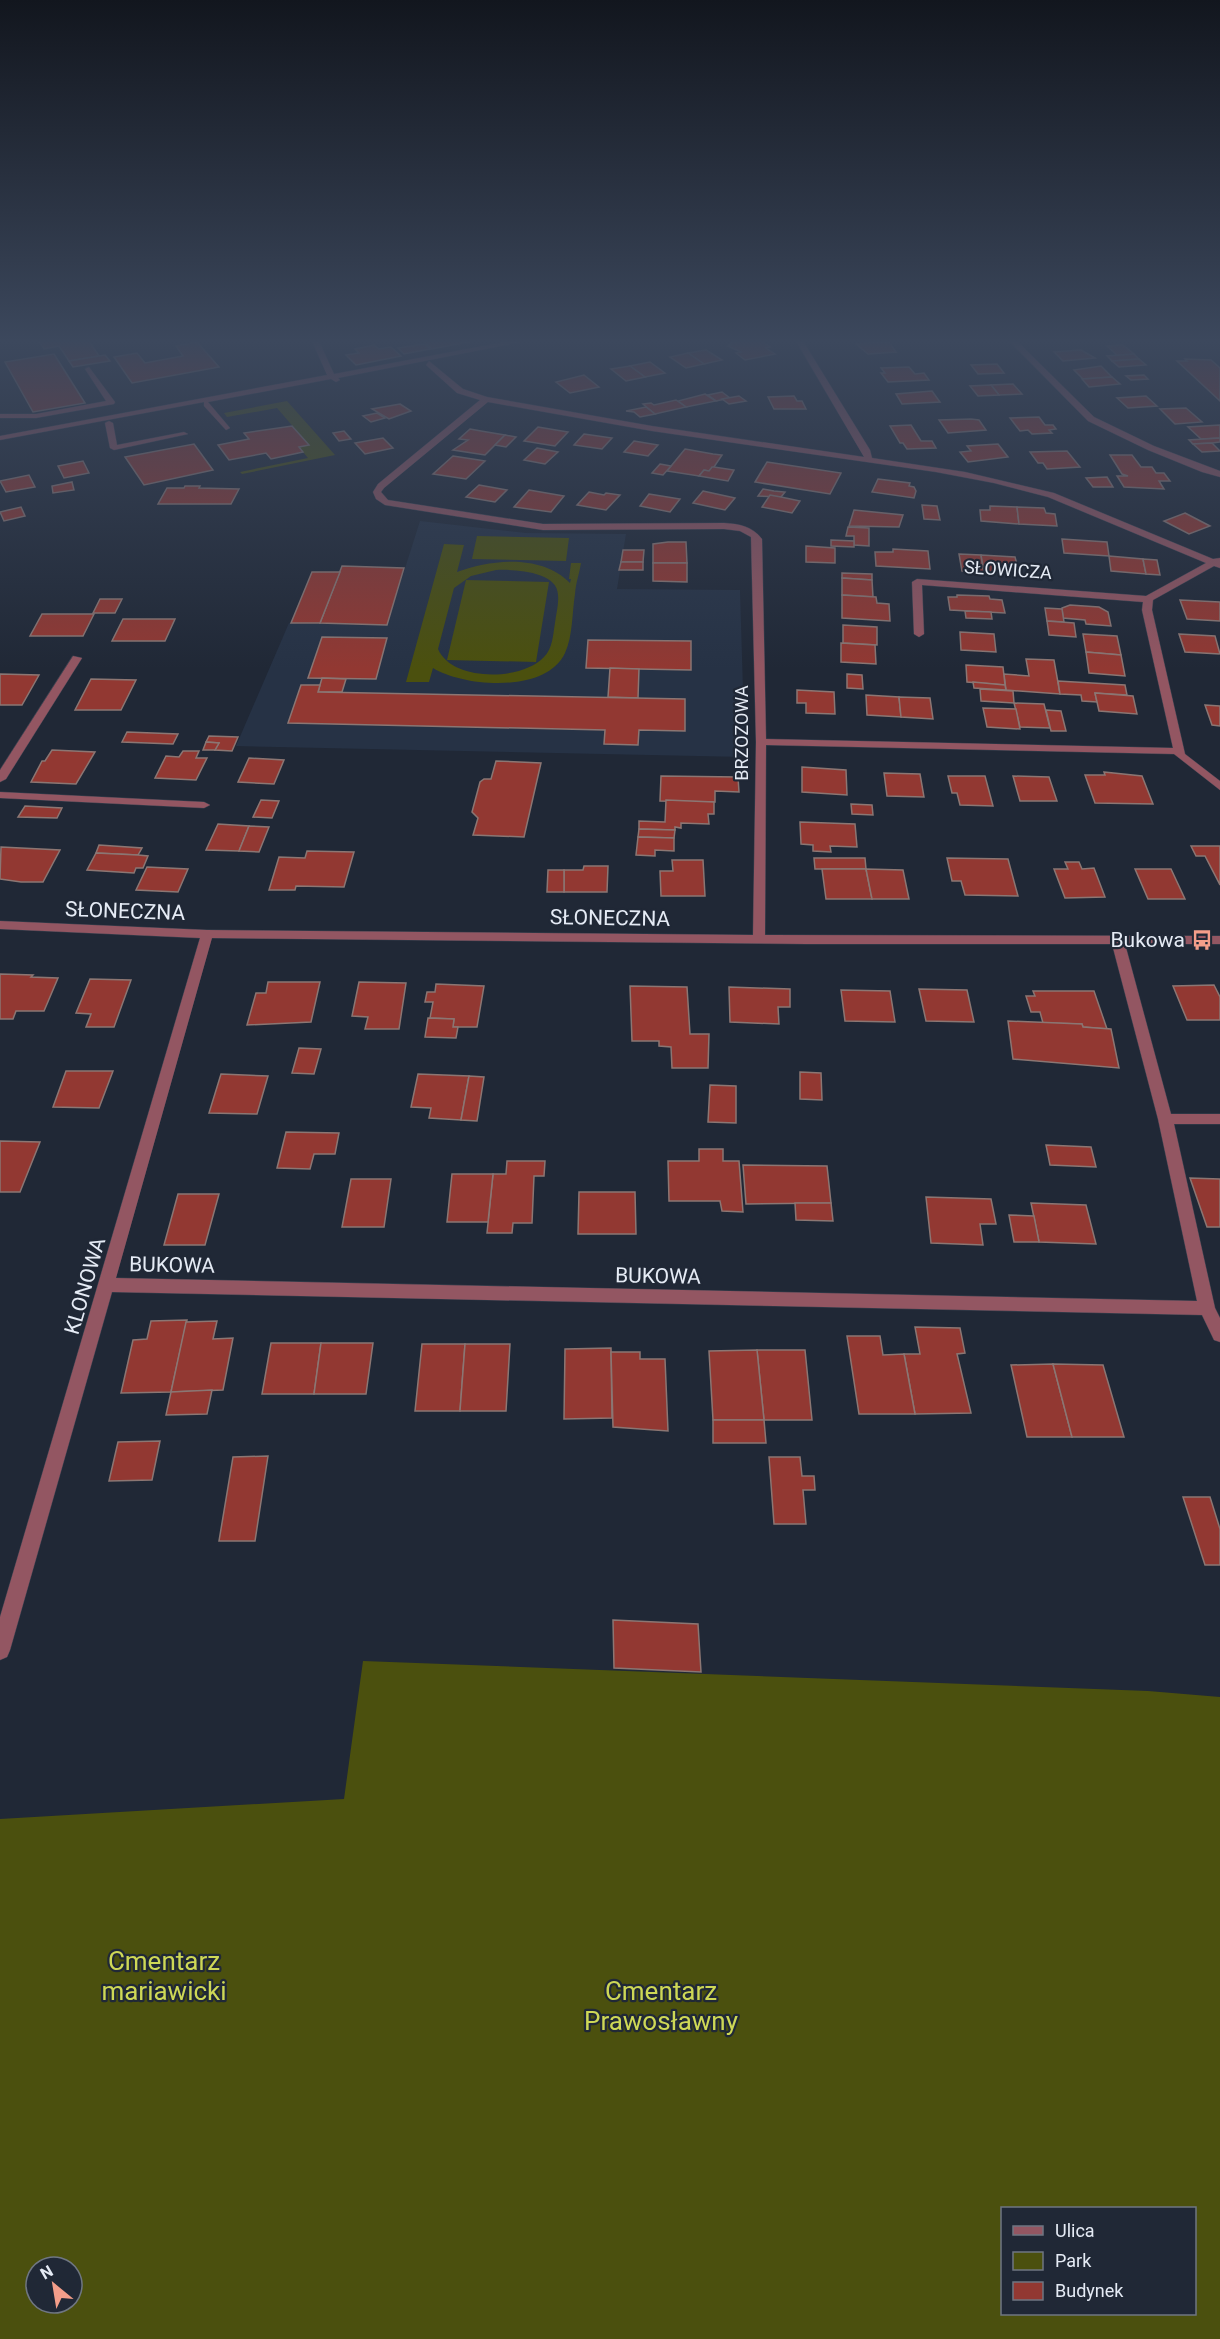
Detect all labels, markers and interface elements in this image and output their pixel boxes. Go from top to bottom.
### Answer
street label: SŁOWICZA [963,556,1053,583]
street label: BRZOZOWA [731,685,752,781]
street label: SŁONECZNA [64,897,186,925]
street label: SŁONECZNA [550,905,671,931]
place label: Bukowa [1111,928,1185,952]
bus stop icon: Bukowa [1190,928,1214,952]
street label: KLONOWA [60,1235,110,1337]
street label: BUKOWA [129,1252,215,1278]
street label: BUKOWA [615,1263,701,1289]
park label: Cmentarz mariawicki [101,1946,227,2006]
park label: Cmentarz Prawosławny [584,1976,738,2036]
legend [1001,2207,1196,2315]
text: Ulica [1055,2220,1095,2241]
text: Park [1055,2250,1092,2271]
north arrow [24,2255,84,2315]
text: N [37,2261,56,2283]
text: Budynek [1055,2280,1124,2301]

